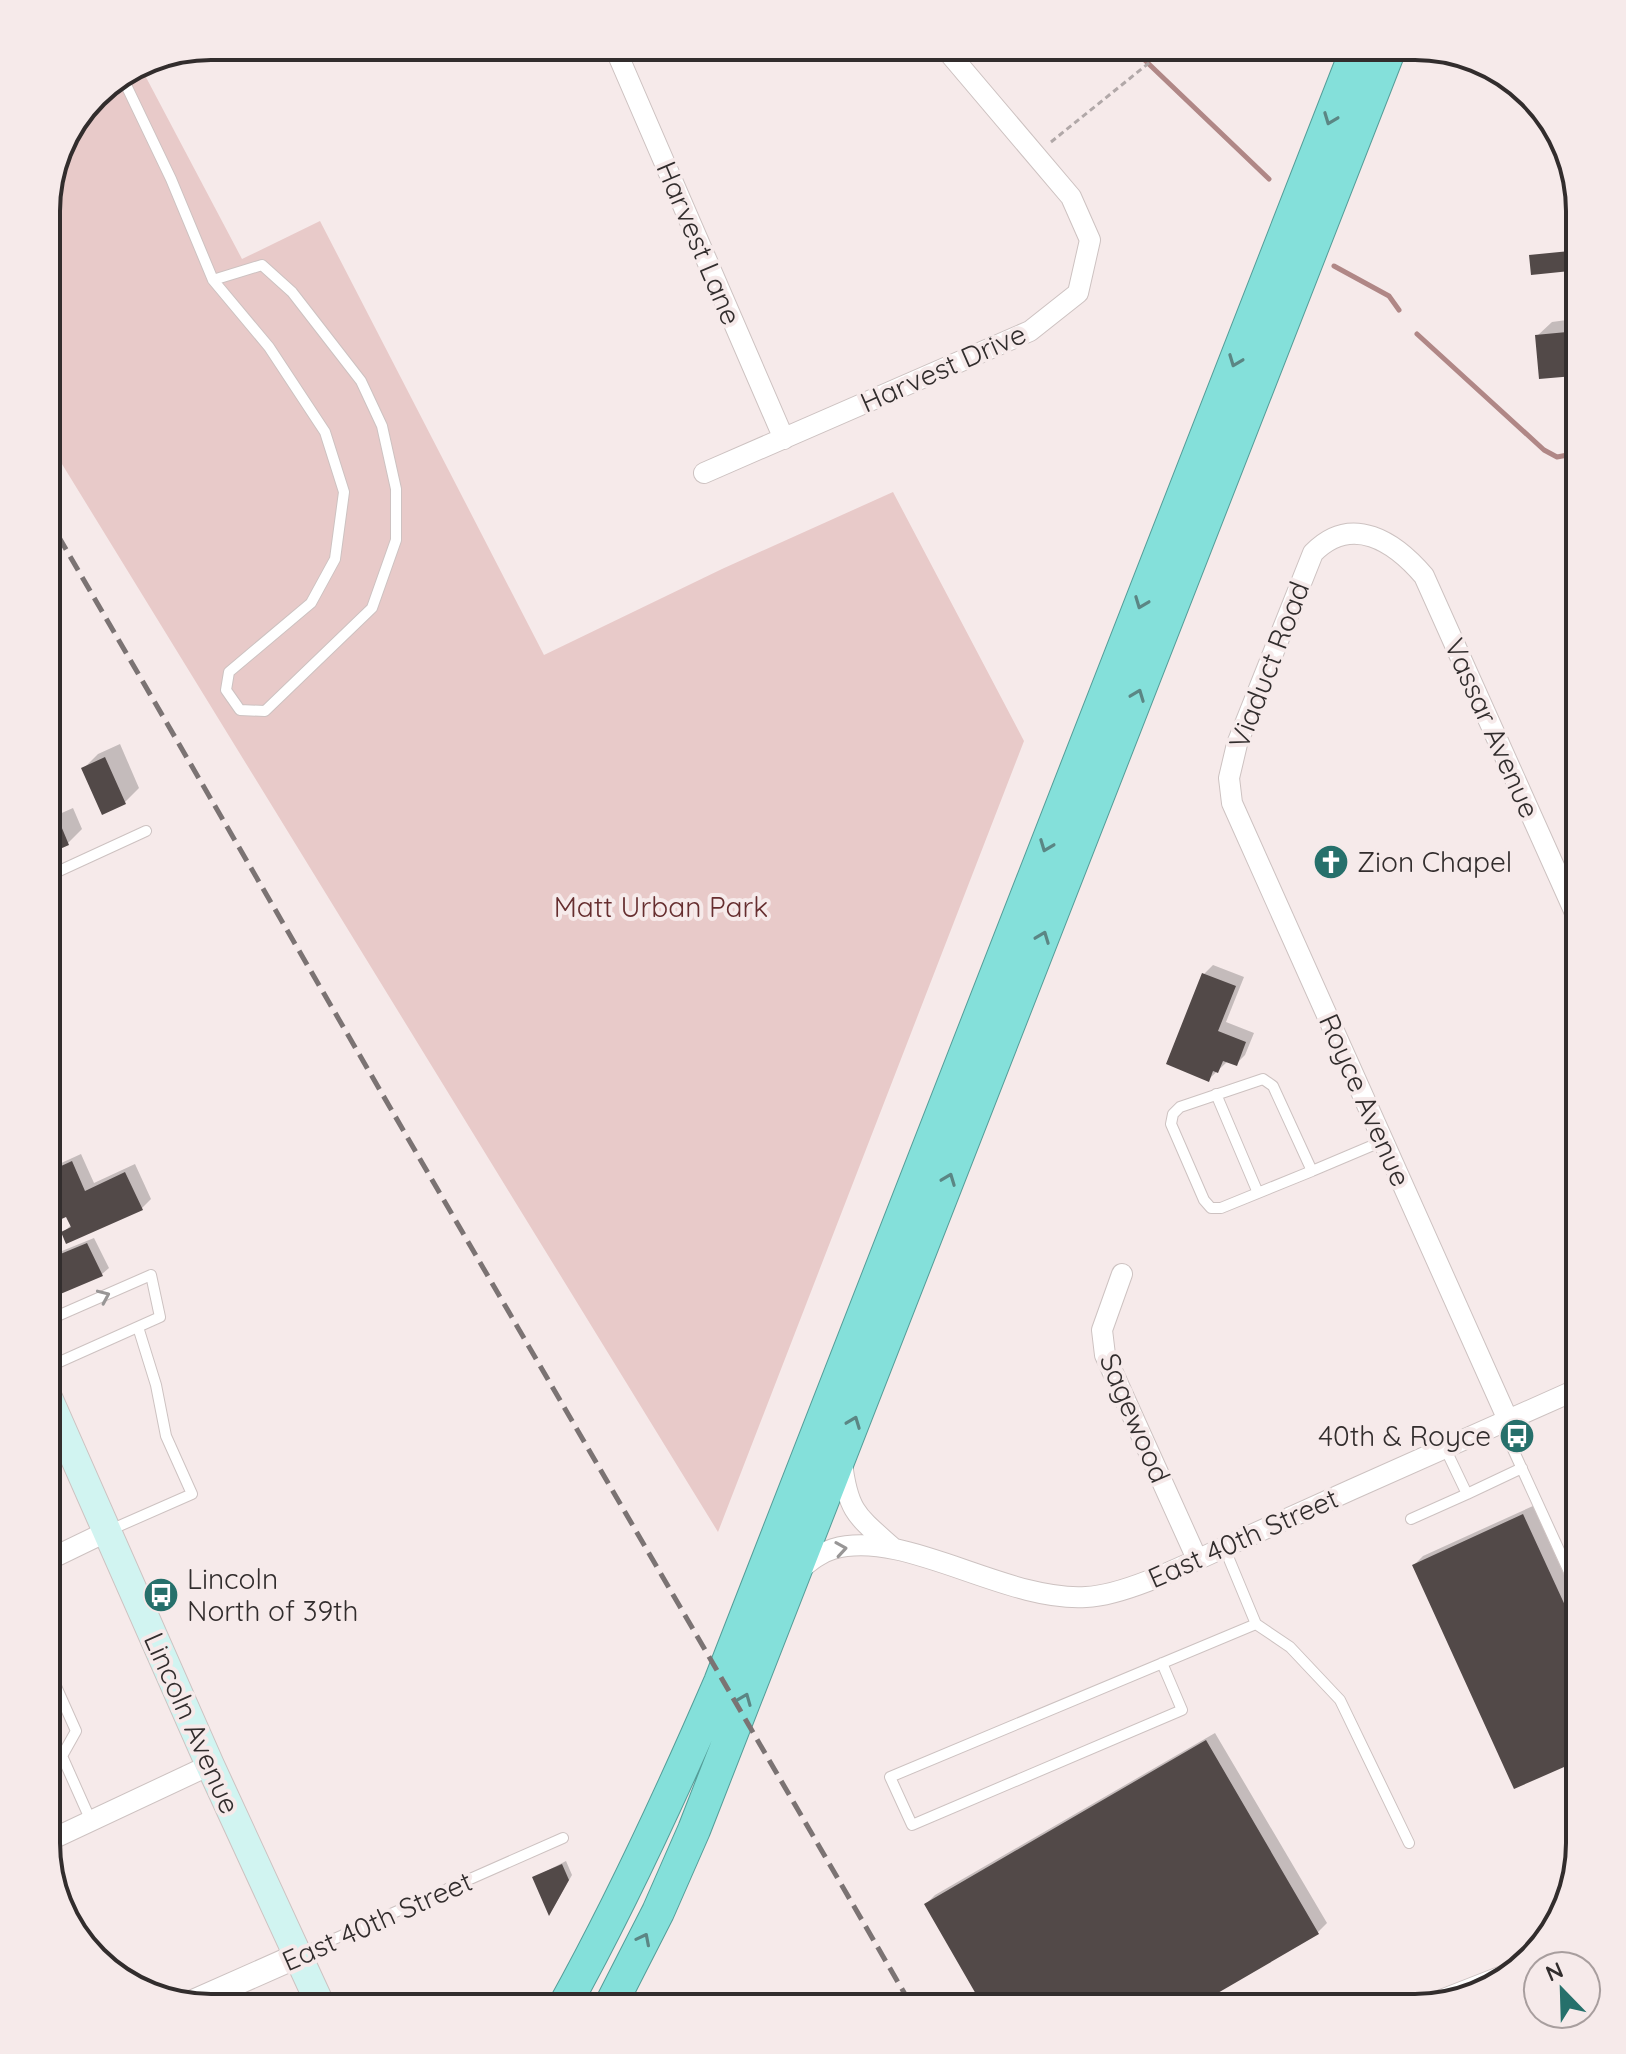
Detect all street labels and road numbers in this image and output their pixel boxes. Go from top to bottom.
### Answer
street label: Harvest Lane [649,156,750,330]
street label: Harvest Drive [855,315,1031,420]
street label: Viaduct Road [1221,576,1316,753]
street label: Vassar Avenue [1437,633,1548,823]
street label: Royce Avenue [1312,1008,1419,1191]
street label: Sagewood [1093,1348,1178,1488]
street label: East 40th Street [1142,1480,1343,1595]
street label: Lincoln Avenue [137,1627,248,1819]
street label: East 40th Street [276,1863,477,1978]

